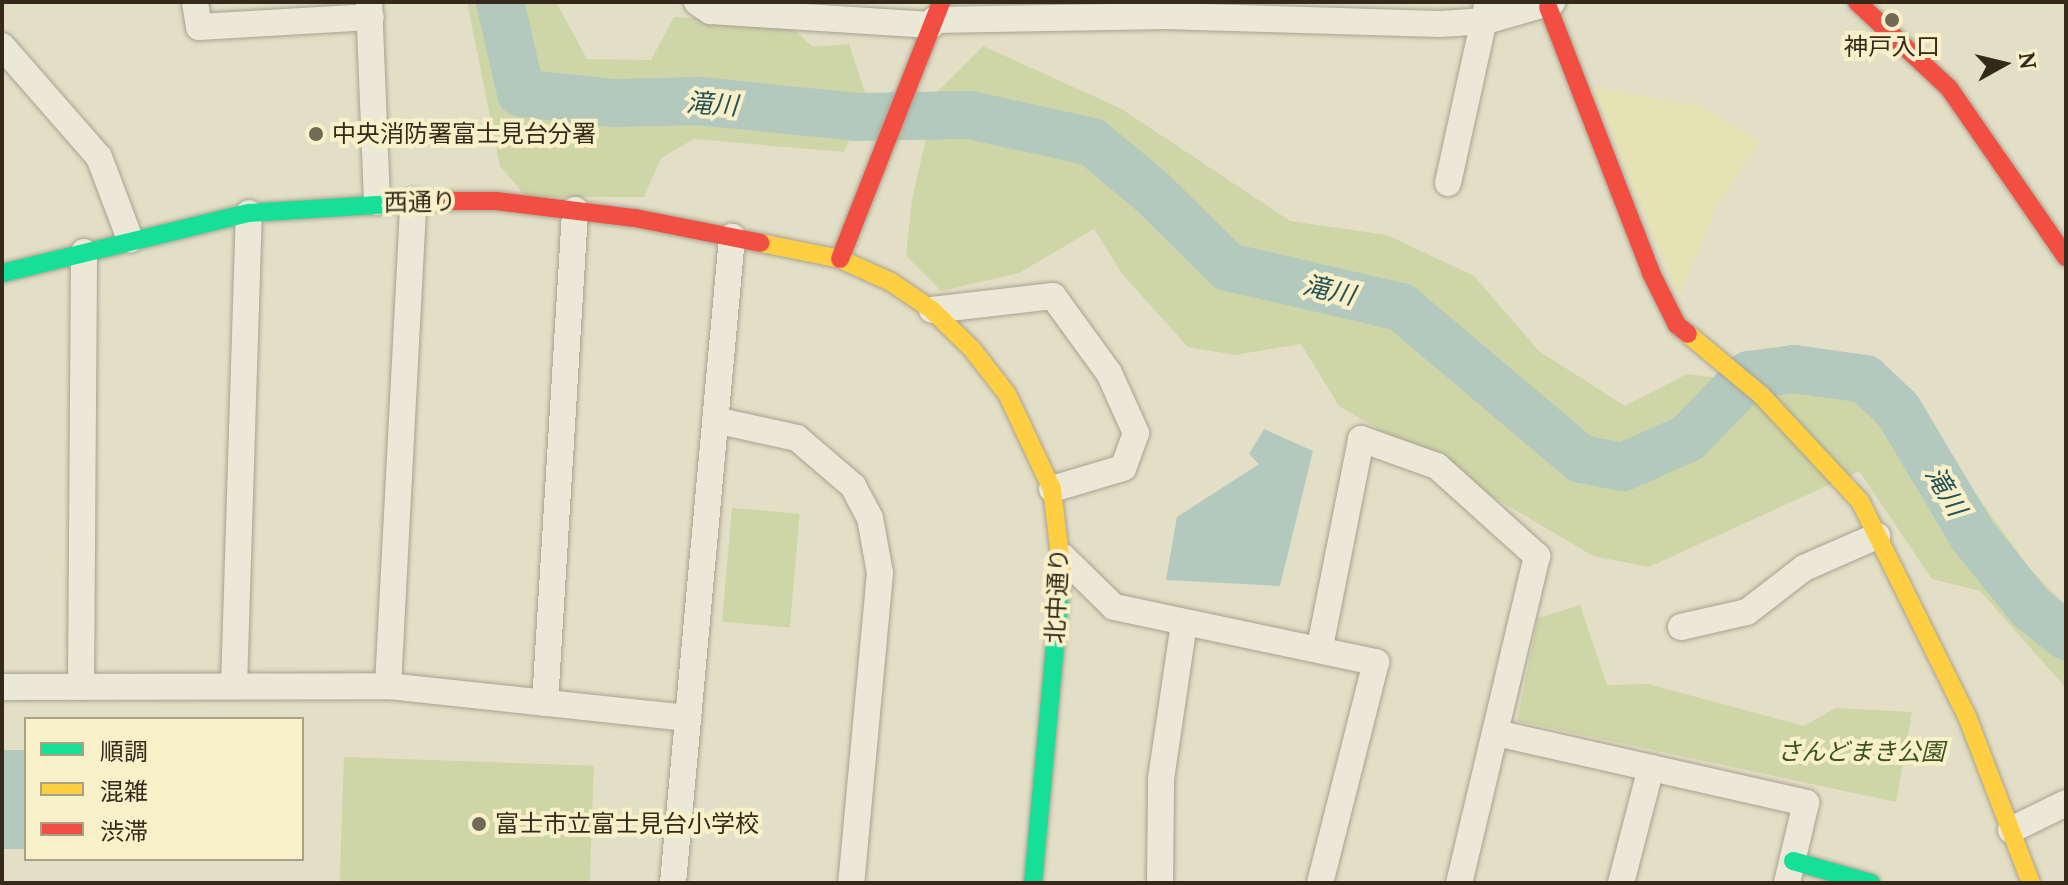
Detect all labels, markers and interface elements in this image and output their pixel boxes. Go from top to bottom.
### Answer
marker: 神戸入口 [1883,11,1901,29]
north arrow [1964,24,2044,104]
place label: 神戸入口 [1844,33,1940,61]
text: N [2013,50,2043,71]
water label: 滝川 [685,87,739,121]
place label: 中央消防署富士見台分署 [332,120,596,148]
marker: 中央消防署富士見台分署 [307,125,325,143]
street label: 西通り [384,187,456,217]
water label: 滝川 [1300,269,1358,311]
water label: 滝川 [1919,461,1973,521]
street label: 北中通り [1040,547,1074,645]
legend [24,717,304,861]
text: 順調 [100,736,148,767]
park label: さんどまき公園 [1777,738,1945,766]
text: 混雑 [100,776,148,807]
place label: 富士市立富士見台小学校 [495,810,759,838]
marker: 富士市立富士見台小学校 [470,815,488,833]
text: 渋滞 [100,816,148,847]

